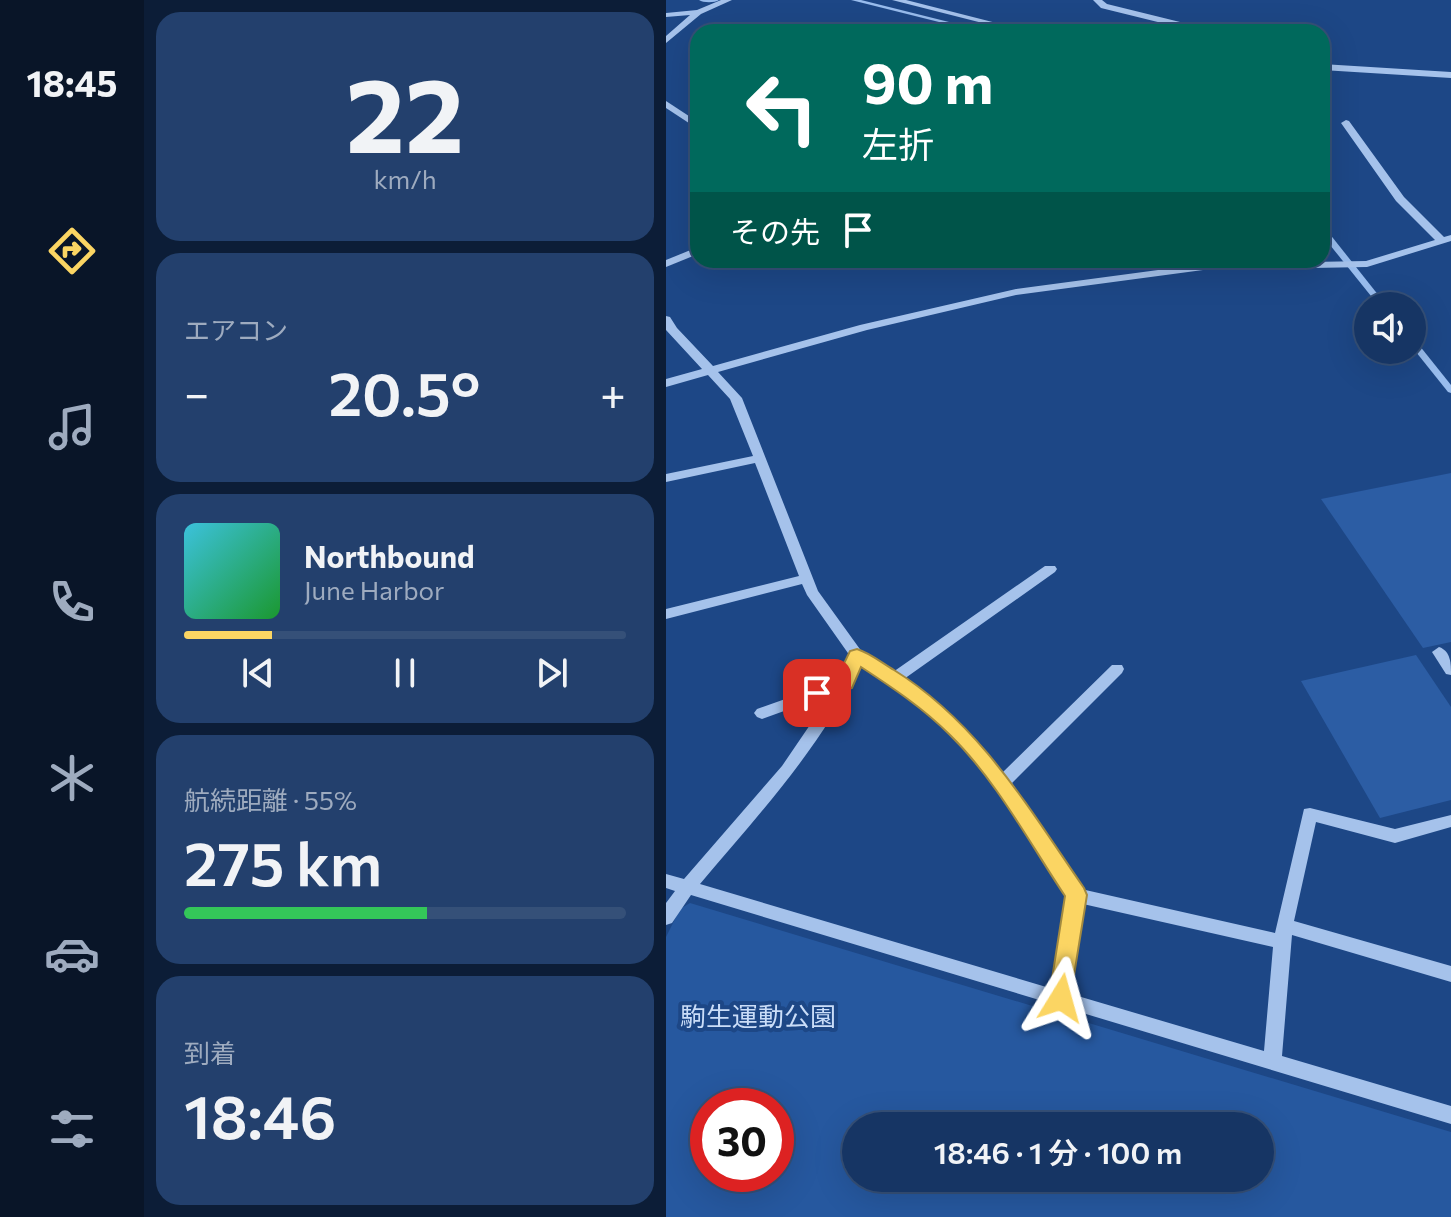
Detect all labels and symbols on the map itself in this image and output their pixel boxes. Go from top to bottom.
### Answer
pin [783,659,851,727]
position arrow [1019,956,1103,1040]
park label: 駒生運動公園 [680,1000,836,1031]
speed limit sign: 30 [690,1088,794,1192]

